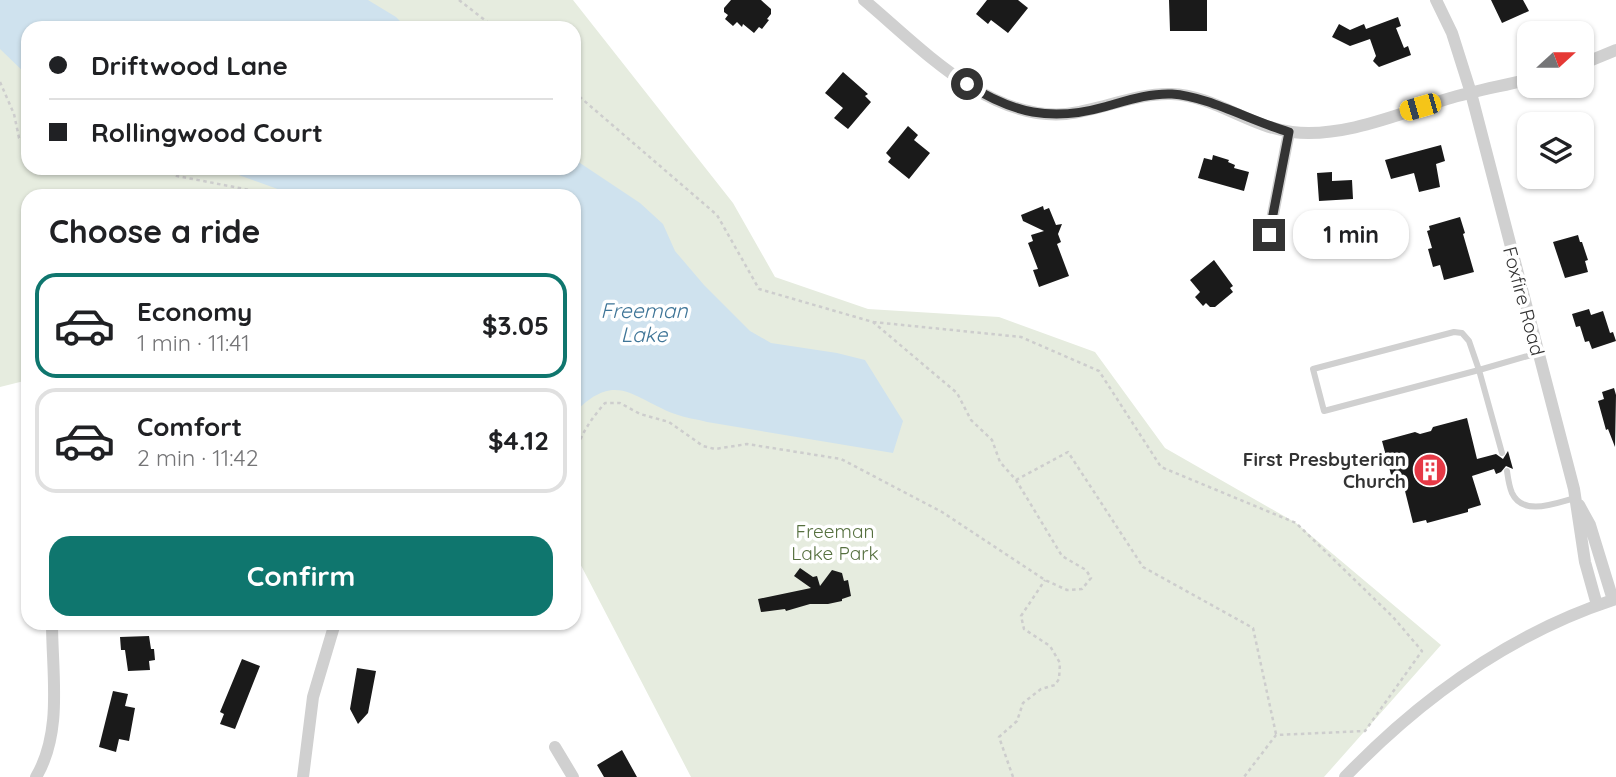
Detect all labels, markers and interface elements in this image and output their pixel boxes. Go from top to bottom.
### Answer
north arrow [1517,21,1594,98]
map controls [1517,21,1594,189]
text: Driftwood Lane [91,49,288,82]
route start [951,68,983,100]
car [1397,91,1444,123]
button: layers [1517,112,1594,189]
text: Rollingwood Court [91,116,323,149]
callout: 1 min [1294,210,1409,260]
text: Choose a ride [49,211,261,251]
route end [1253,219,1285,251]
text: 1 min [1323,220,1379,249]
street label: Foxfire Road [1498,244,1550,358]
icon: car [53,294,116,357]
text: Economy [137,295,252,328]
water label: Freeman Lake [600,297,688,347]
text: $3.05 [482,309,549,342]
text: 1 min · 11:41 [137,328,250,357]
icon: car [53,409,116,472]
text: Comfort [137,410,242,443]
text: $4.12 [488,424,549,457]
text: 2 min · 11:42 [137,443,258,472]
place label: First Presbyterian Church [1243,447,1406,493]
building icon: First Presbyterian Church [1411,451,1449,489]
park label: Freeman Lake Park [791,519,879,565]
button: Confirm [49,536,553,616]

